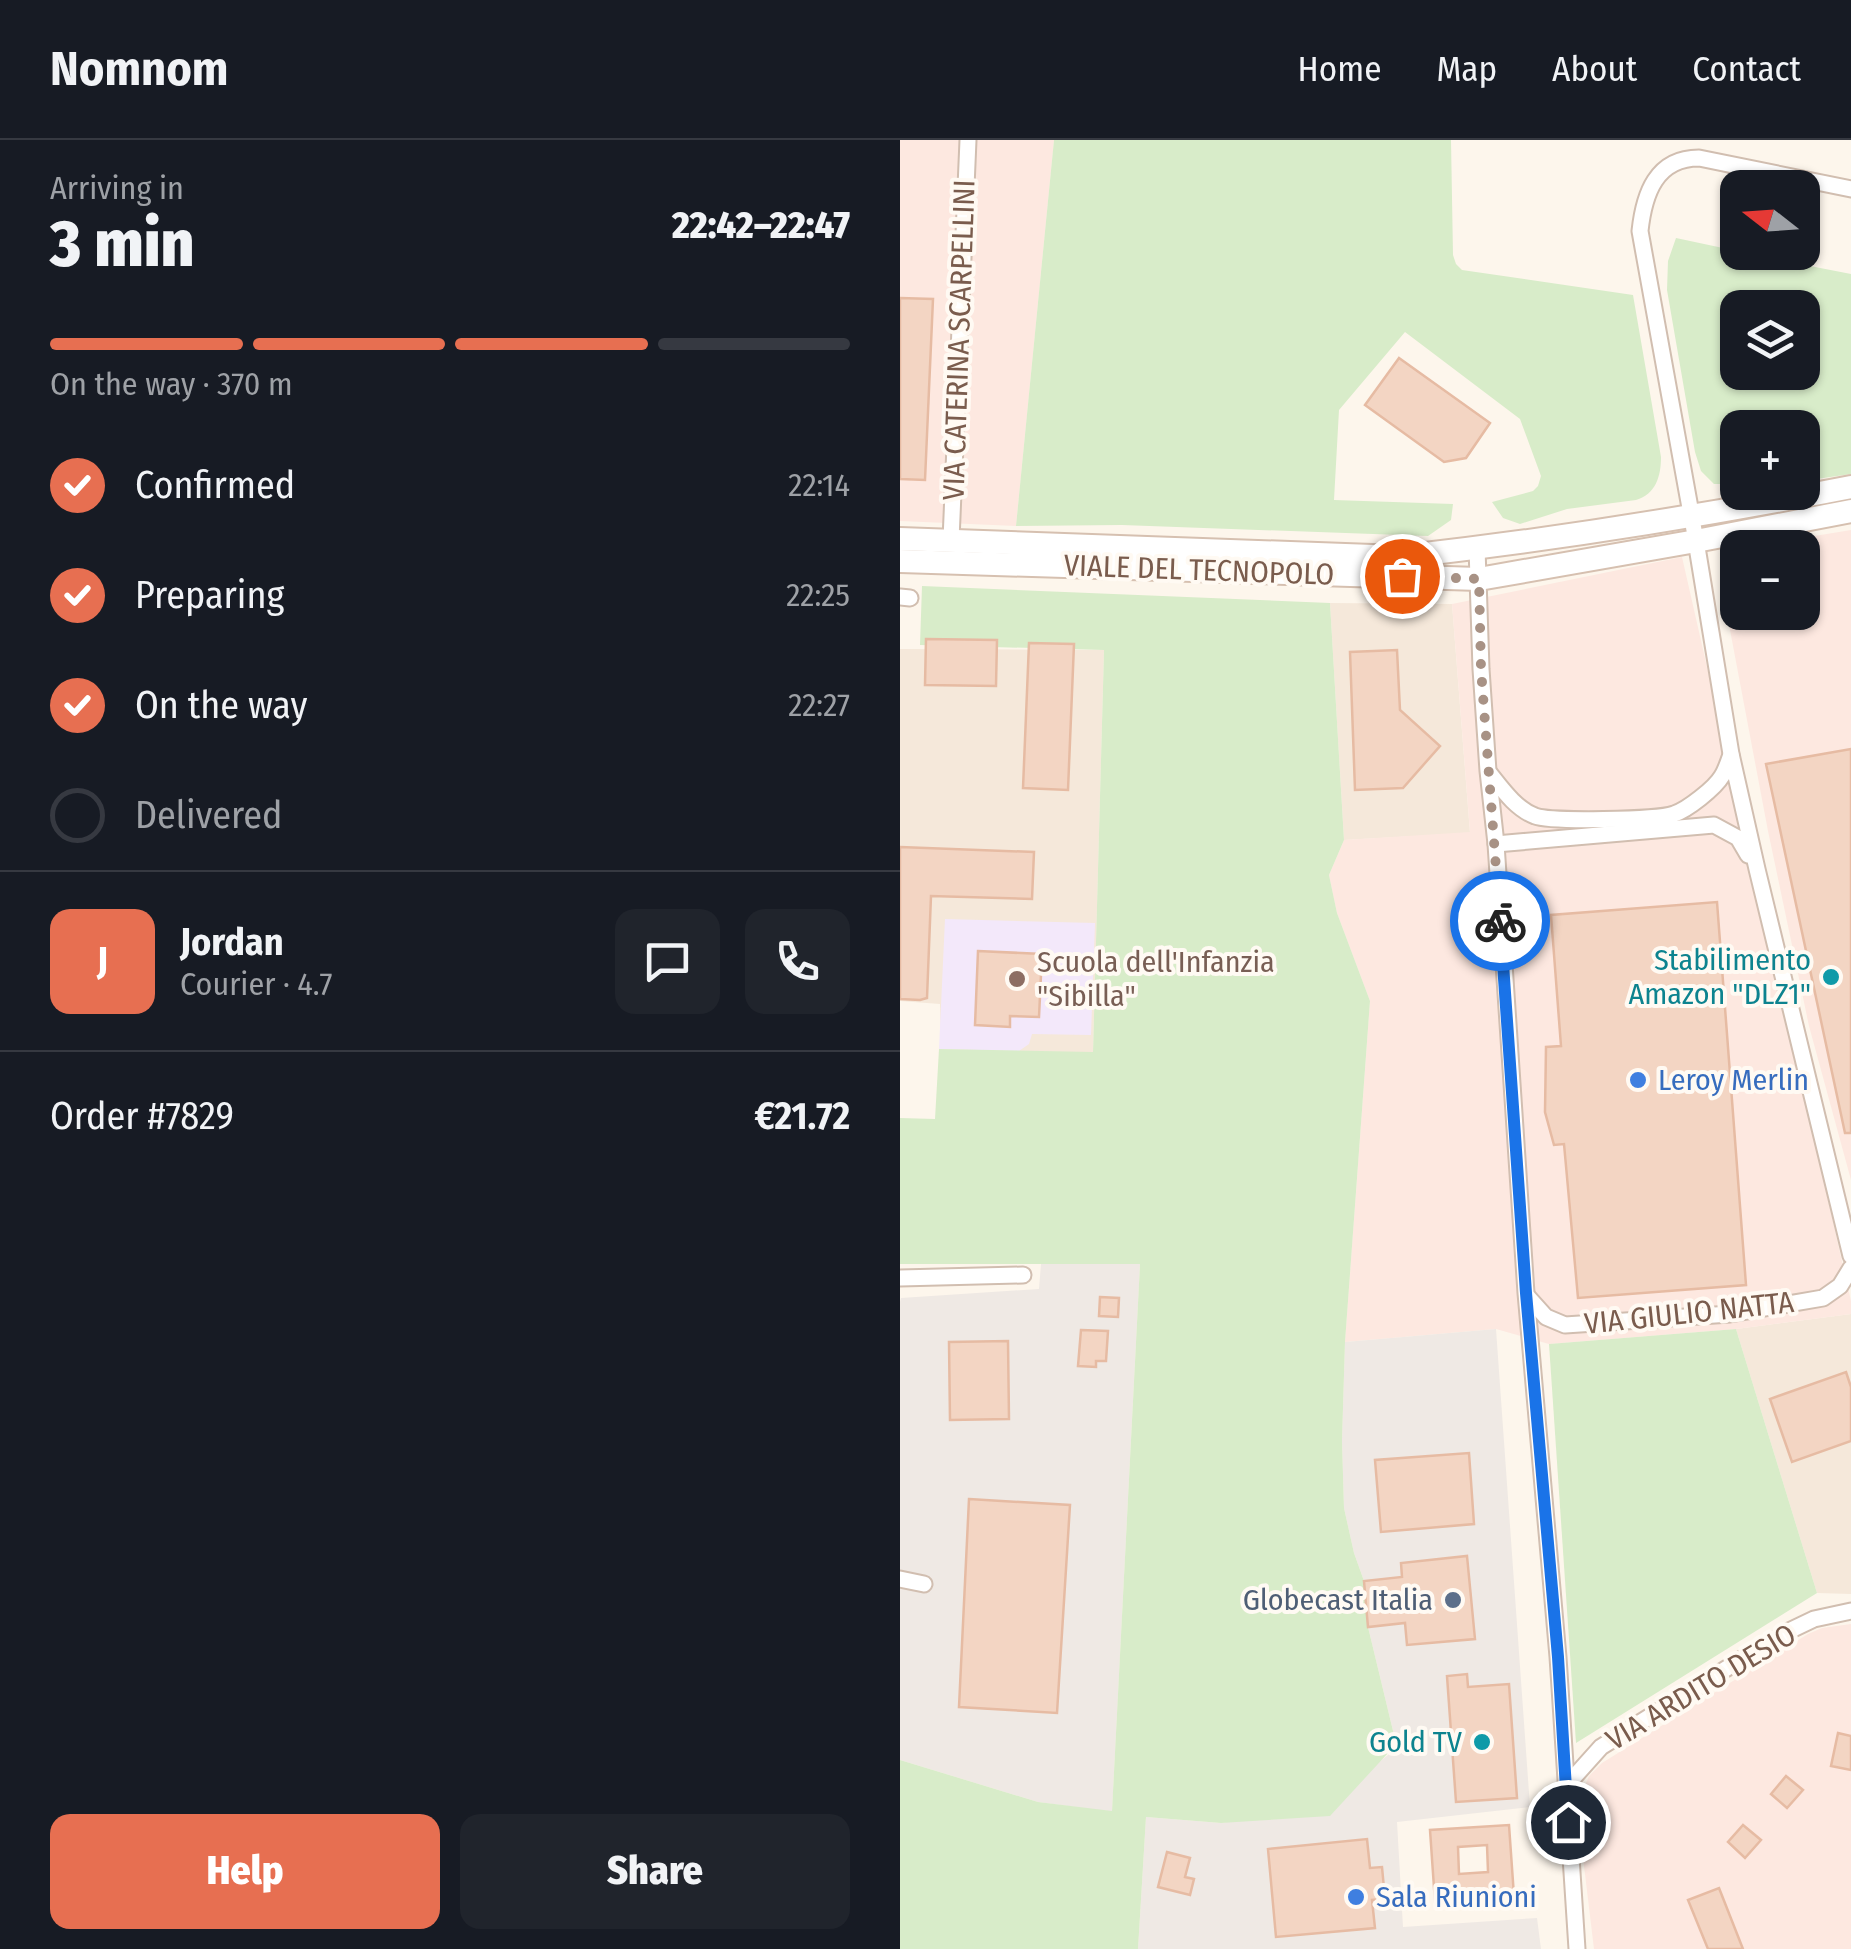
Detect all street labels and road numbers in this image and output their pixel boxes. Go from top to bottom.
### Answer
street label: VIA CATERINA SCARPELLINI [935,179,983,501]
street label: VIALE DEL TECNOPOLO [1063,547,1335,593]
street label: VIA GIULIO NATTA [1583,1284,1796,1342]
street label: VIA ARDITO DESIO [1600,1616,1802,1758]

